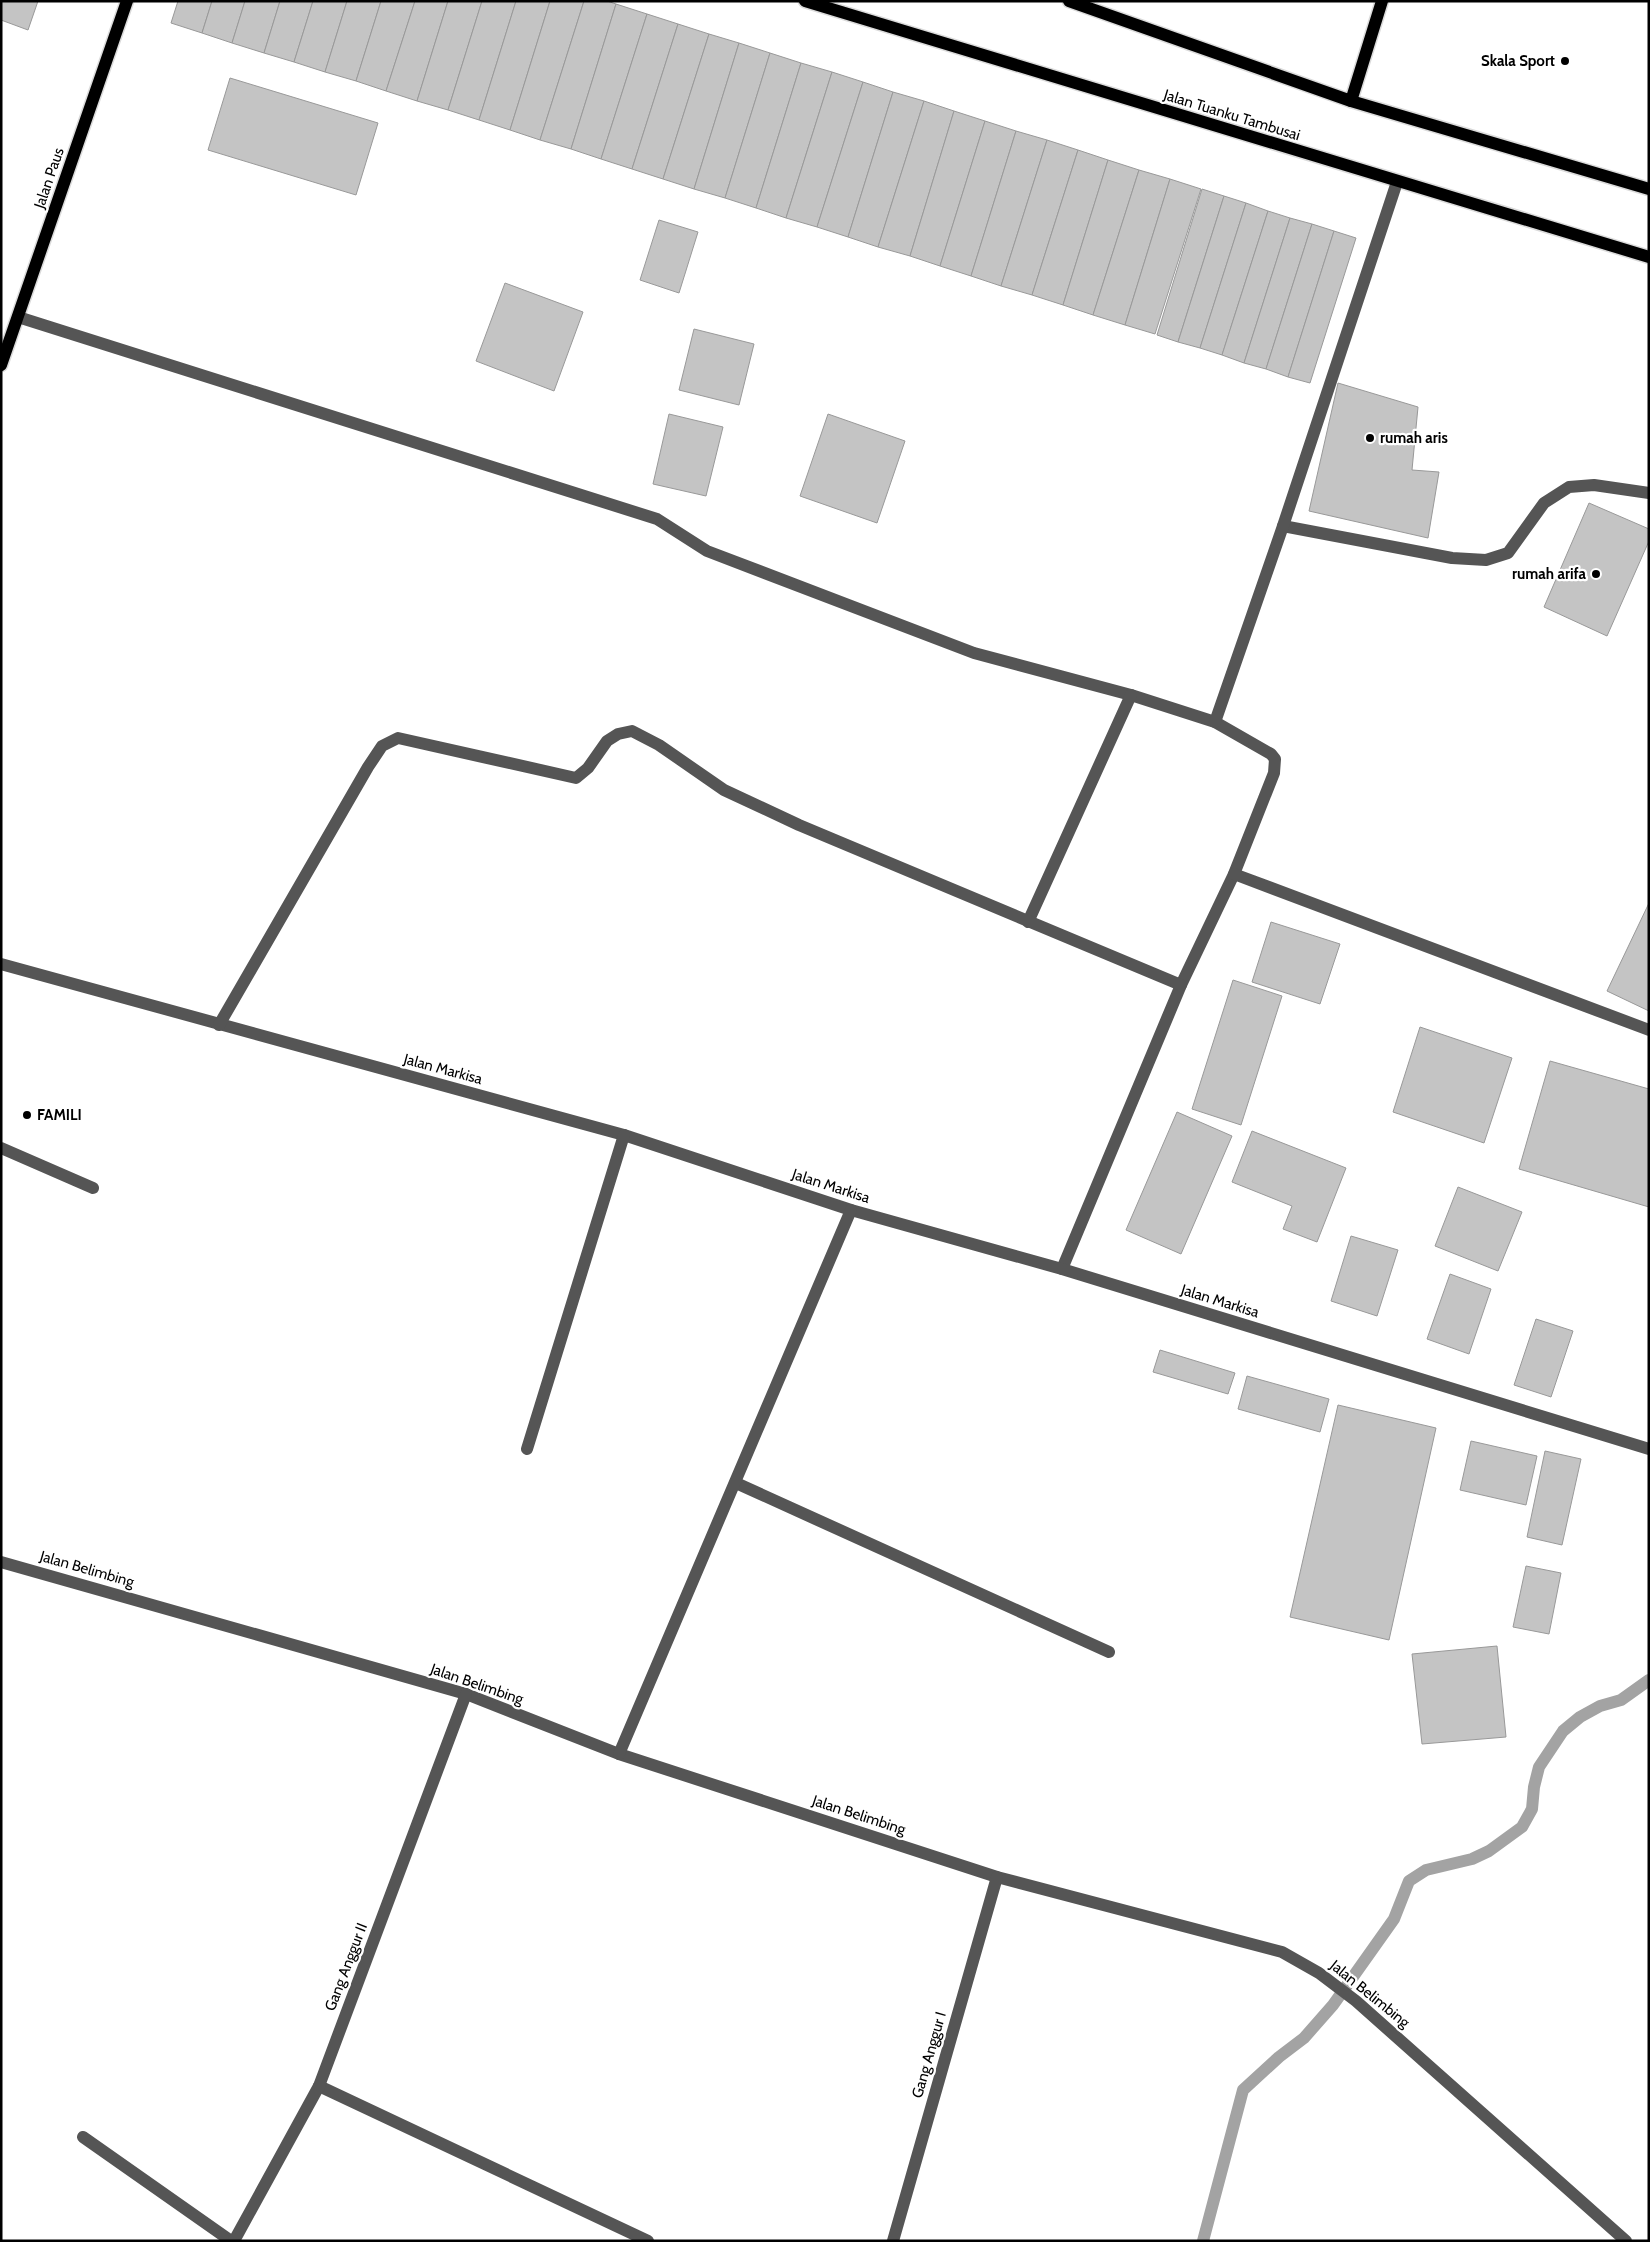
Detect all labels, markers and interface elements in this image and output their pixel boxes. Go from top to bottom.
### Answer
place label: Skala Sport [1481,52,1555,70]
marker: Skala Sport [1559,55,1571,67]
street label: Jalan Tuanku Tambusai [1161,85,1302,144]
street label: Jalan Paus [30,145,68,212]
place label: rumah aris [1380,429,1448,447]
marker: rumah aris [1364,432,1376,444]
place label: rumah arifa [1512,565,1587,583]
marker: rumah arifa [1590,568,1602,580]
street label: Jalan Markisa [401,1050,485,1088]
place label: FAMILI [37,1106,82,1124]
marker: FAMILI [21,1109,33,1121]
street label: Jalan Markisa [789,1165,873,1207]
street label: Jalan Markisa [1178,1280,1262,1322]
street label: Jalan Belimbing [37,1547,137,1591]
street label: Jalan Belimbing [427,1659,526,1709]
street label: Jalan Belimbing [809,1791,909,1839]
street label: Gang Anggur II [321,1921,371,2013]
street label: Jalan Belimbing [1326,1956,1414,2032]
street label: Gang Anggur I [908,2010,950,2100]

